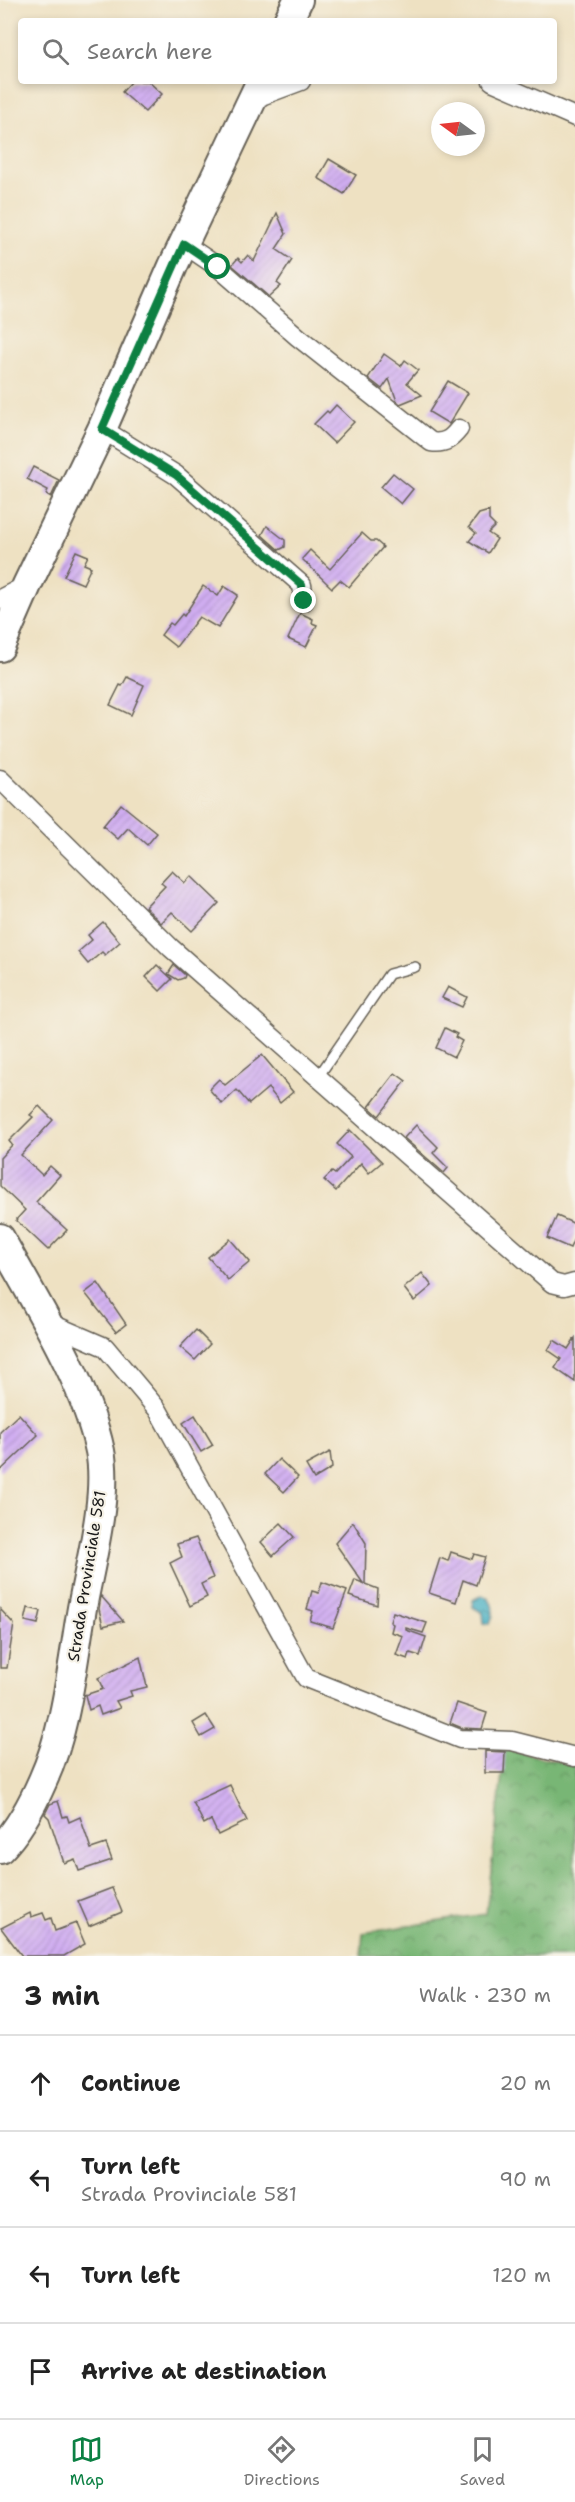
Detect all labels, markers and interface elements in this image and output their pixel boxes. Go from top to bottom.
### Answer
search box [18,18,557,84]
icon: search [39,35,72,68]
text: Search here [87,37,213,66]
north arrow [431,102,485,156]
route start [204,253,230,279]
route end [290,587,316,613]
street label: Strada Provinciale 581 [63,1489,110,1663]
text: 3 min [24,1978,100,2013]
text: Walk · 230 m [419,1982,551,2008]
icon: ahead [24,2067,57,2100]
text: Continue [81,2069,181,2098]
text: 20 m [500,2070,551,2096]
text: Turn left [81,2152,180,2181]
icon: left [24,2163,57,2196]
text: 90 m [499,2166,551,2192]
text: Strada Provinciale 581 [81,2181,297,2207]
icon: left [24,2259,57,2292]
text: Turn left [81,2261,180,2290]
text: 120 m [492,2262,551,2288]
icon: arrive [24,2355,57,2388]
text: Arrive at destination [81,2357,327,2386]
tab: Map [70,2433,104,2490]
tab: Directions [244,2433,320,2490]
tab: Saved [460,2433,505,2490]

